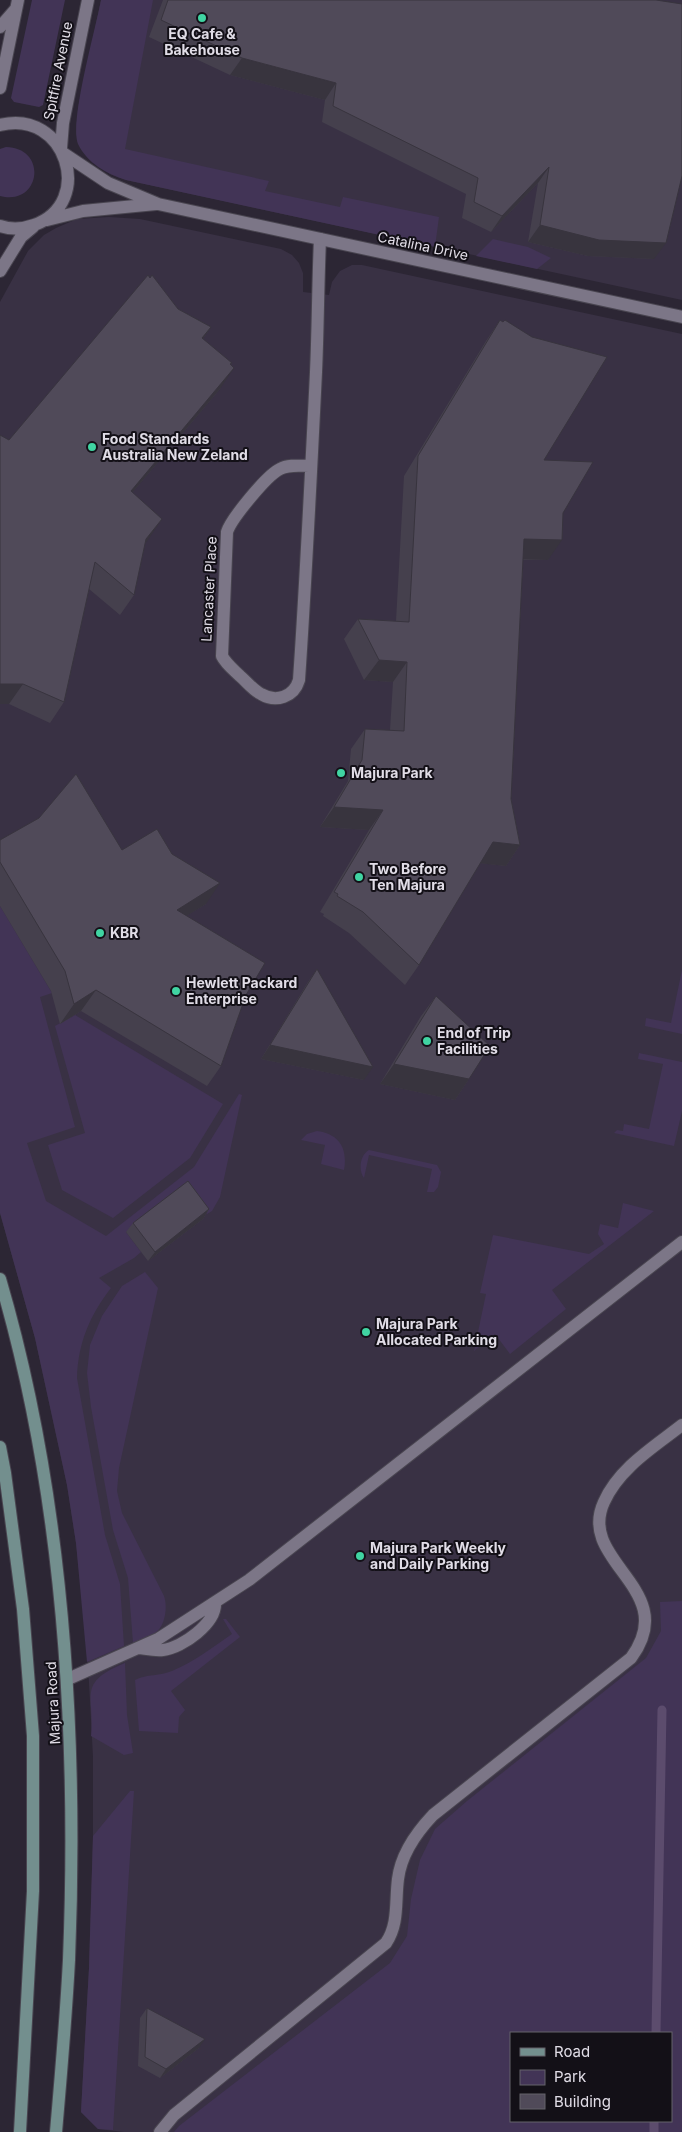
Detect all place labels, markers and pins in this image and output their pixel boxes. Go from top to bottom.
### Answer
marker: EQ Cafe & Bakehouse [196,12,208,24]
place label: EQ Cafe & Bakehouse [164,25,240,58]
place label: Food Standards Australia New Zeland [102,430,248,463]
marker: Food Standards Australia New Zeland [86,441,98,453]
place label: Majura Park [351,764,434,781]
marker: Majura Park [335,767,347,779]
place label: Two Before Ten Majura [369,860,446,893]
marker: Two Before Ten Majura [353,871,365,883]
place label: KBR [110,924,139,941]
marker: KBR [94,927,106,939]
place label: Hewlett Packard Enterprise [186,974,297,1007]
marker: Hewlett Packard Enterprise [170,985,182,997]
place label: End of Trip Facilities [437,1024,511,1057]
marker: End of Trip Facilities [421,1035,433,1047]
place label: Majura Park Allocated Parking [376,1315,497,1348]
marker: Majura Park Allocated Parking [360,1326,372,1338]
place label: Majura Park Weekly and Daily Parking [370,1539,507,1572]
marker: Majura Park Weekly and Daily Parking [354,1550,366,1562]

